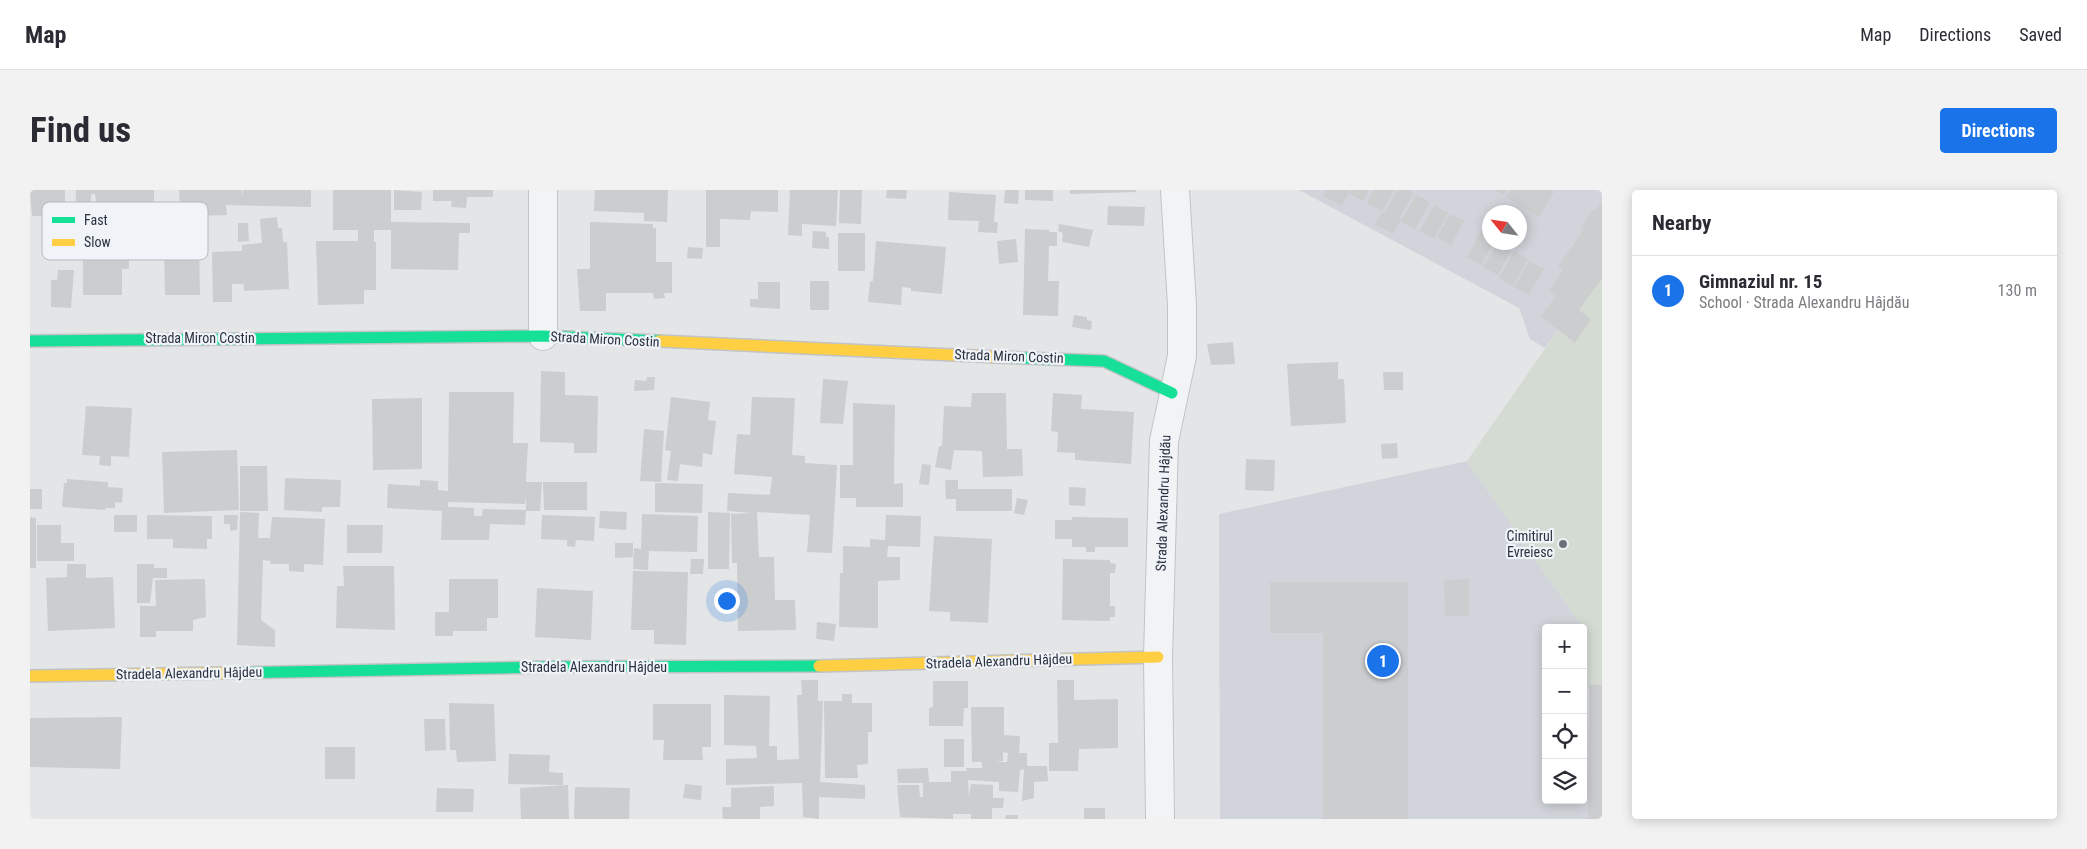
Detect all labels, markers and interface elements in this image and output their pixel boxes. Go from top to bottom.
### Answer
text: Map [25,21,66,49]
text: Map [1860,24,1891,45]
text: Directions [1919,24,1991,45]
text: Saved [2019,24,2062,45]
button: Directions [1940,108,2057,153]
text: Find us [30,110,131,151]
legend [42,202,208,260]
north arrow [1482,205,1527,250]
text: Nearby [1652,211,1711,235]
text: Fast [84,212,108,228]
text: Slow [84,234,111,250]
text: Gimnaziul nr. 15 [1699,270,1822,293]
text: 1 [1664,281,1672,300]
text: 130 m [1998,281,2037,300]
text: School · Strada Alexandru Hâjdău [1699,293,1909,312]
street label: Strada Miron Costin [550,328,660,350]
street label: Strada Miron Costin [145,330,255,346]
street label: Strada Miron Costin [954,346,1064,366]
street label: Strada Alexandru Hâjdău [1153,434,1173,572]
place label: Cimitirul Evreiesc [1506,528,1553,560]
marker: Cimitirul Evreiesc [1557,538,1569,550]
your location [714,588,740,614]
map controls [1542,624,1587,804]
button: + [1542,624,1587,669]
pin: 1 [1367,642,1399,680]
street label: Stradela Alexandru Hâjdeu [926,650,1072,672]
street label: Stradela Alexandru Hâjdeu [521,659,667,675]
street label: Stradela Alexandru Hâjdeu [116,664,262,682]
button: − [1542,669,1587,714]
button: locate [1542,714,1587,759]
button: layers [1542,759,1587,804]

